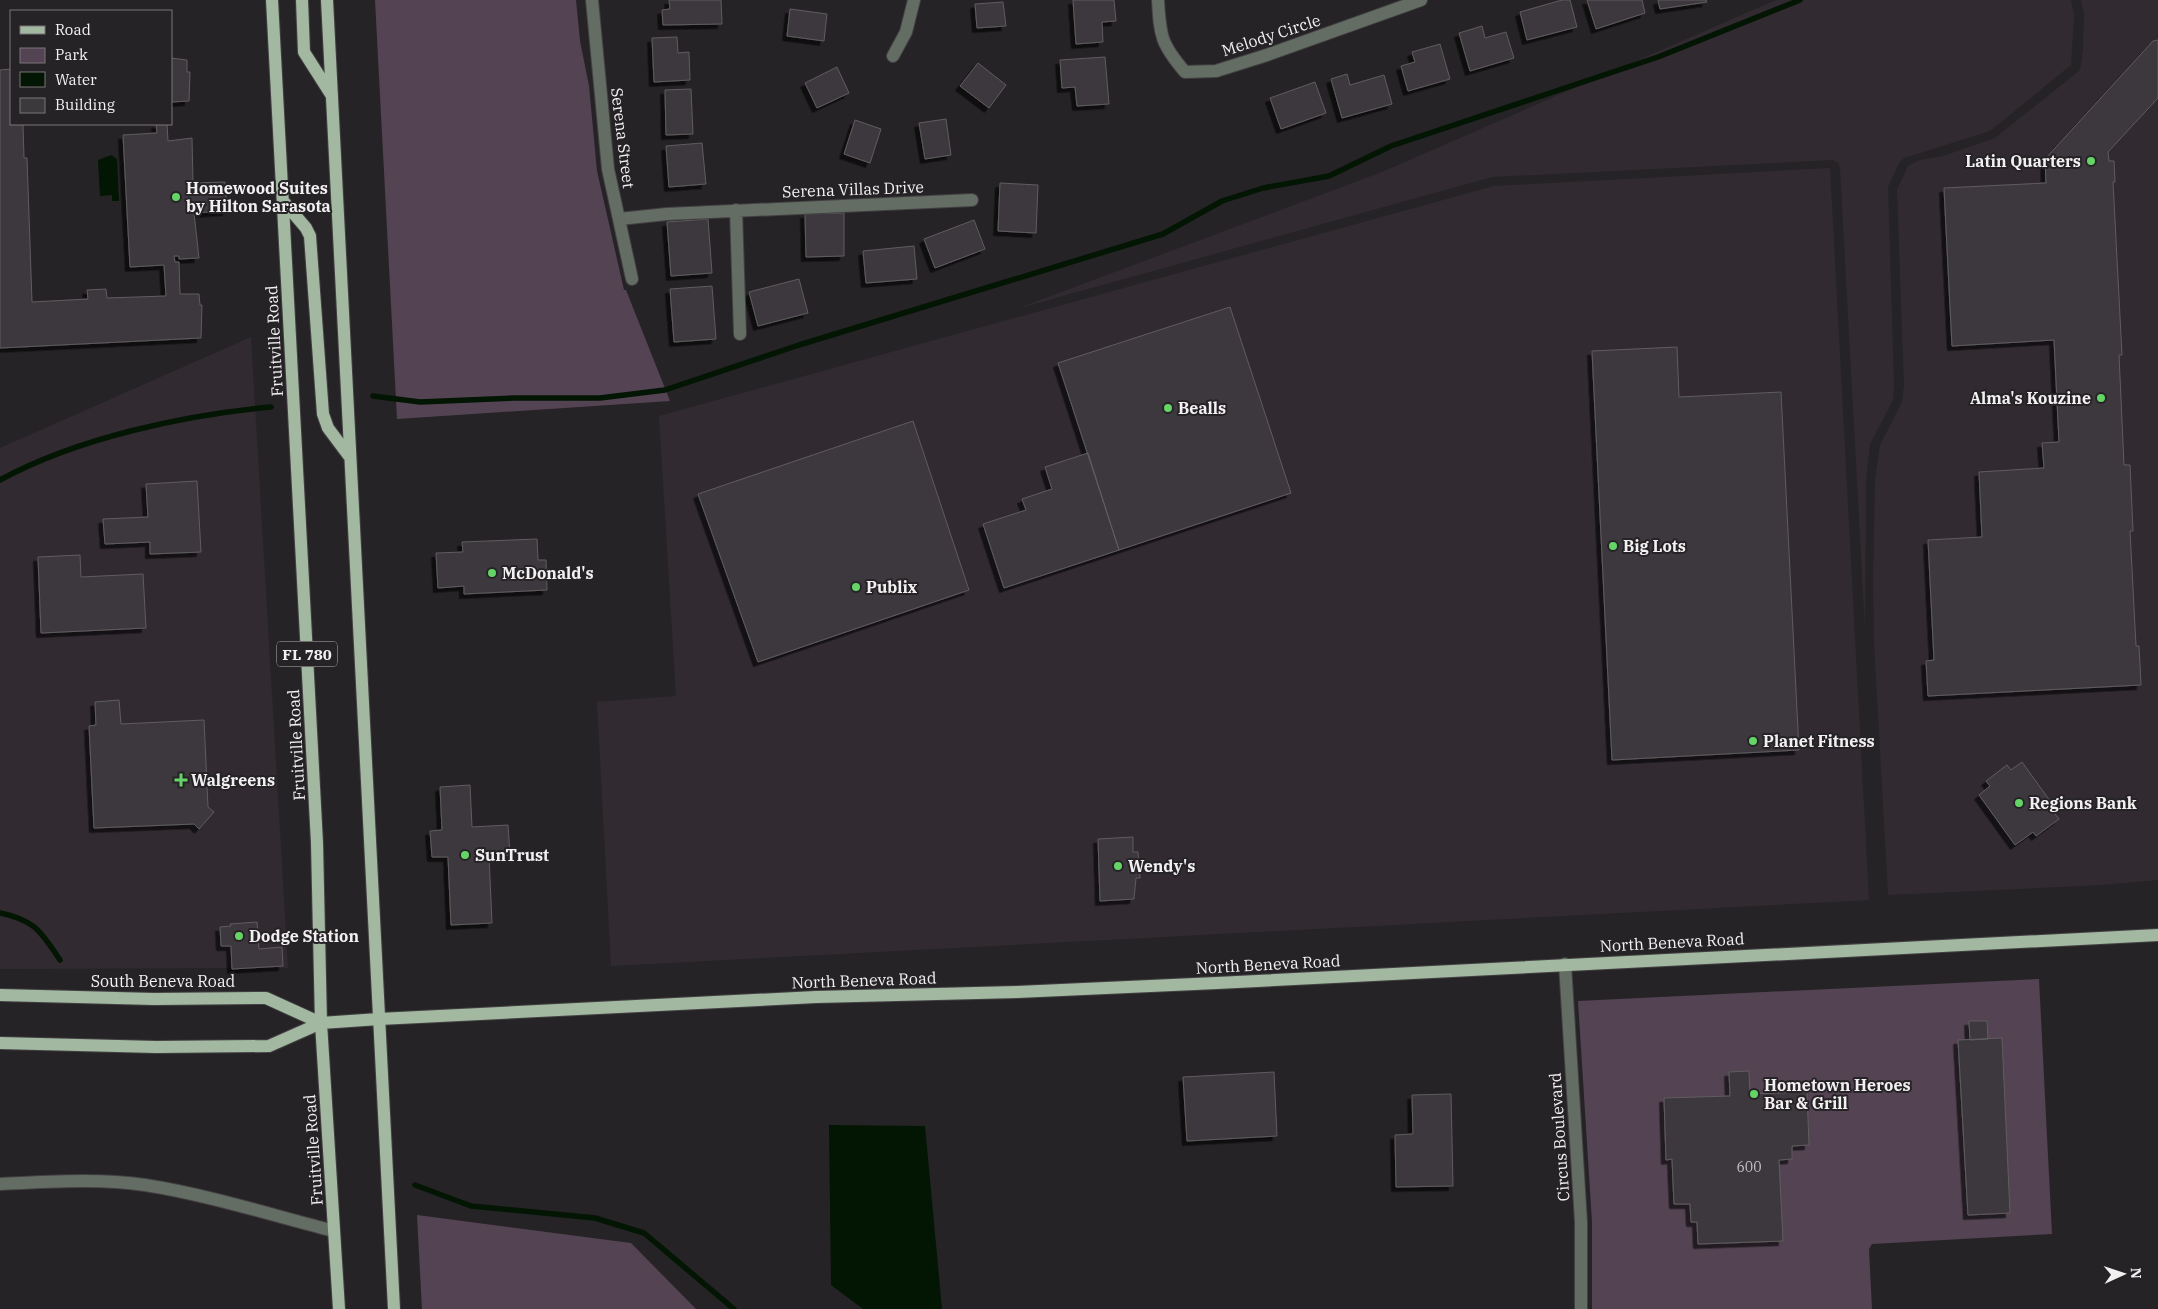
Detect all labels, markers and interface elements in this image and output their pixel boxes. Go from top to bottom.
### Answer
legend [10,10,172,125]
street label: Melody Circle [1219,10,1323,60]
text: Road [55,20,91,39]
text: Park [55,45,88,64]
text: Water [55,70,97,89]
street label: Serena Street [607,87,639,190]
text: Building [55,95,115,114]
place label: Latin Quarters [1965,151,2081,171]
marker: Latin Quarters [2085,155,2097,167]
street label: Serena Villas Drive [782,177,924,201]
place label: Homewood Suites by Hilton Sarasota [186,178,331,216]
marker: Homewood Suites by Hilton Sarasota [170,191,182,203]
street label: Fruitville Road [261,285,287,397]
place label: Alma's Kouzine [1970,388,2091,408]
marker: Alma's Kouzine [2095,392,2107,404]
place label: Bealls [1178,398,1226,418]
marker: Bealls [1162,402,1174,414]
place label: Big Lots [1623,536,1686,556]
marker: Big Lots [1607,540,1619,552]
place label: McDonald's [502,563,594,583]
marker: McDonald's [486,567,498,579]
place label: Publix [866,577,918,597]
marker: Publix [850,581,862,593]
road number: FL 780 [277,642,337,666]
street label: Fruitville Road [283,689,309,801]
place label: Planet Fitness [1763,731,1875,751]
marker: Planet Fitness [1747,735,1759,747]
place label: Walgreens [191,770,275,790]
marker: Walgreens [175,774,187,786]
place label: Regions Bank [2029,793,2137,813]
marker: Regions Bank [2013,797,2025,809]
place label: SunTrust [475,845,549,865]
marker: SunTrust [459,849,471,861]
place label: Wendy's [1128,856,1195,876]
marker: Wendy's [1112,860,1124,872]
place label: Dodge Station [249,926,359,946]
street label: North Beneva Road [1599,928,1745,956]
marker: Dodge Station [233,930,245,942]
street label: North Beneva Road [1195,950,1341,978]
street label: North Beneva Road [791,967,937,993]
street label: South Beneva Road [91,971,236,991]
street label: Circus Boulevard [1545,1072,1573,1202]
place label: Hometown Heroes Bar & Grill [1764,1075,1911,1113]
marker: Hometown Heroes Bar & Grill [1748,1088,1760,1100]
street label: Fruitville Road [299,1094,327,1206]
house number: 600 [1736,1158,1762,1176]
north arrow [2098,1249,2148,1299]
text: N [2127,1267,2145,1279]

